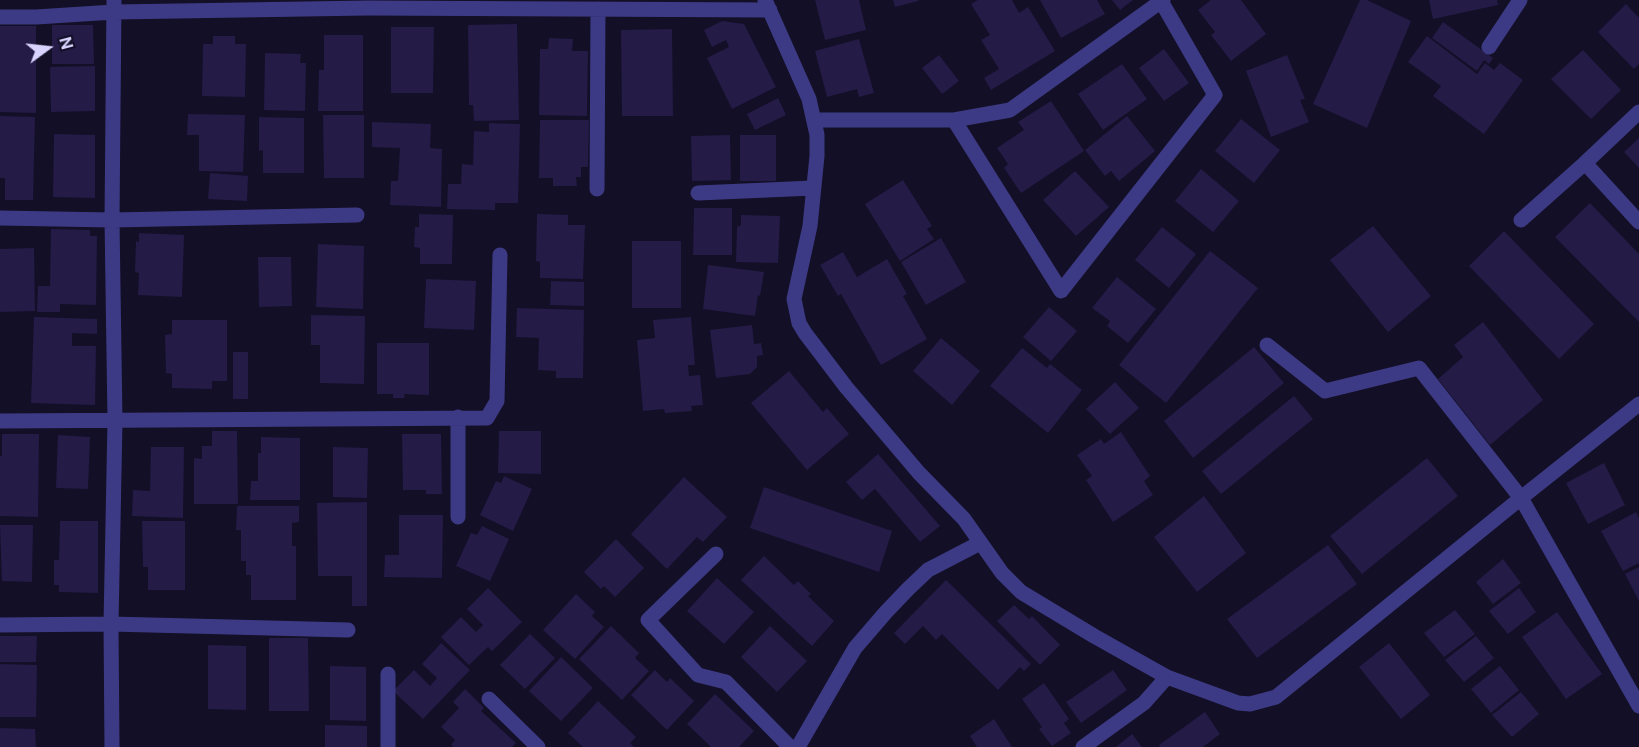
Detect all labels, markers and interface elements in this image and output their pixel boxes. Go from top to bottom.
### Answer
north arrow [18,18,78,78]
text: N [55,35,77,52]

